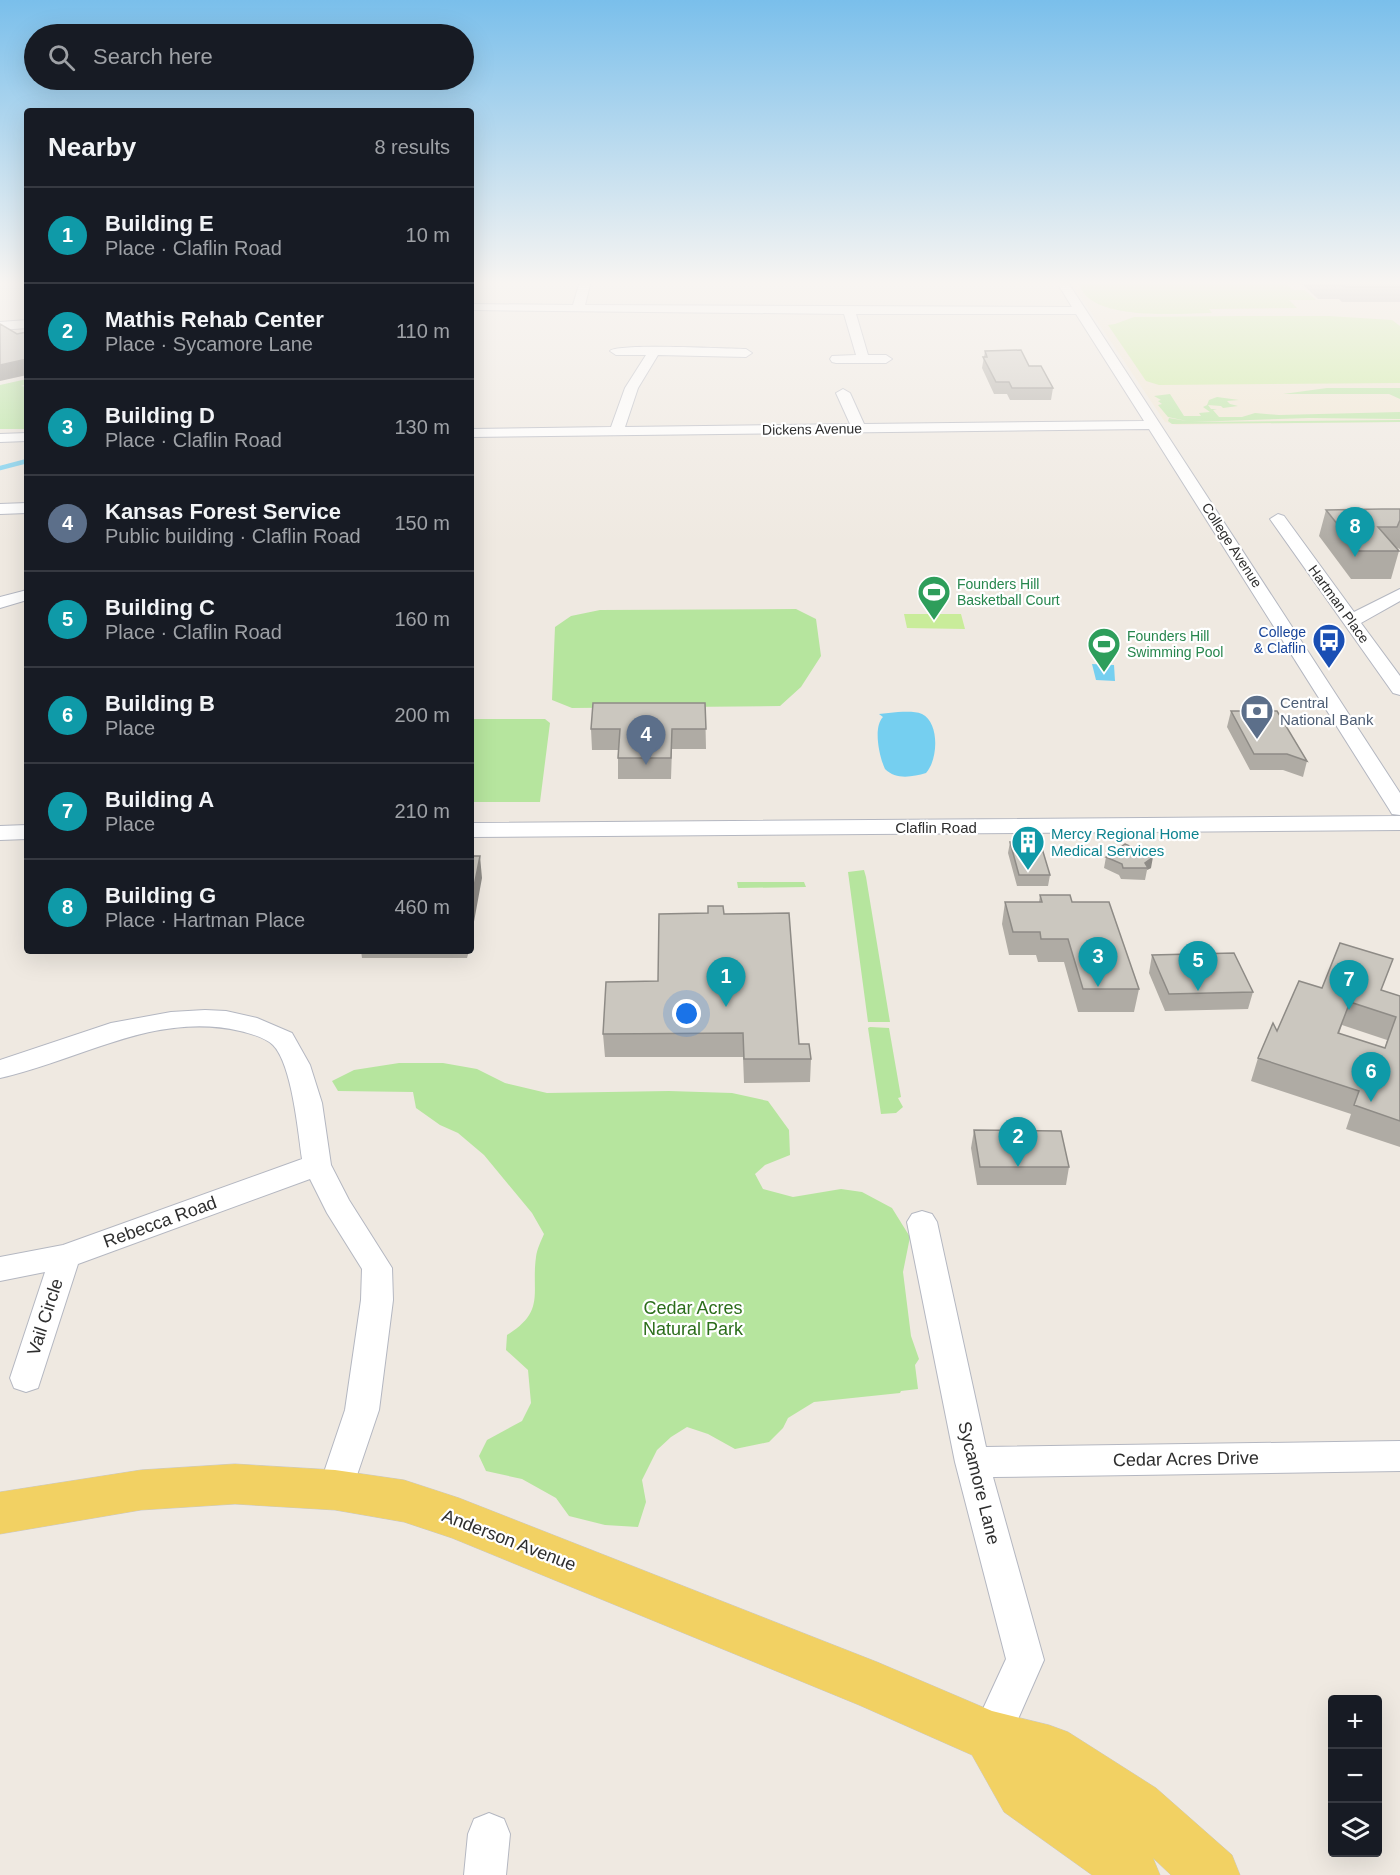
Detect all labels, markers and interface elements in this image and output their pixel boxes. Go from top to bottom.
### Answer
search box [24,24,474,90]
icon: search [45,41,78,74]
text: Search here [93,44,213,69]
text: Nearby [48,132,136,162]
text: 8 results [374,136,450,158]
text: Building E [105,211,214,236]
text: 1 [62,224,73,246]
text: 10 m [406,224,450,246]
text: Place · Claflin Road [105,237,282,259]
text: Mathis Rehab Center [105,307,324,332]
text: 2 [62,320,73,342]
text: 110 m [396,320,450,342]
text: Place · Sycamore Lane [105,333,313,355]
text: Building D [105,403,215,428]
text: 3 [62,416,73,438]
text: 130 m [394,416,450,438]
street label: Dickens Avenue [762,420,862,438]
text: Place · Claflin Road [105,429,282,451]
text: Kansas Forest Service [105,499,341,524]
street label: College Avenue [1199,500,1265,591]
pin: 8 [1336,508,1374,557]
text: 4 [62,512,73,534]
text: 150 m [394,512,450,534]
text: Public building · Claflin Road [105,525,361,547]
street label: Hartman Place [1305,562,1373,646]
sports icon: Founders Hill Basketball Court [916,574,952,621]
place label: Founders Hill Basketball Court [957,576,1060,608]
text: Building C [105,595,215,620]
text: 5 [62,608,73,630]
text: 160 m [394,608,450,630]
text: Place · Claflin Road [105,621,282,643]
bus stop icon: College & Claflin [1311,622,1347,669]
place label: College & Claflin [1254,624,1306,656]
sports icon: Founders Hill Swimming Pool [1086,626,1122,673]
place label: Founders Hill Swimming Pool [1127,628,1223,660]
text: Building B [105,691,215,716]
bank icon: Central National Bank [1239,693,1275,740]
place label: Central National Bank [1280,694,1374,728]
text: 6 [62,704,73,726]
text: 200 m [394,704,450,726]
pin: 4 [626,716,666,765]
text: Place [105,717,155,739]
text: Building A [105,787,214,812]
text: 7 [62,800,73,822]
text: 210 m [394,800,450,822]
text: Place [105,813,155,835]
street label: Claflin Road [895,819,977,836]
building icon: Mercy Regional Home Medical Services [1010,824,1046,871]
place label: Mercy Regional Home Medical Services [1051,825,1199,859]
text: Building G [105,883,216,908]
text: 8 [62,896,73,918]
text: 460 m [394,896,450,918]
text: Place · Hartman Place [105,909,305,931]
pin: 3 [1078,938,1118,987]
pin: 5 [1178,942,1218,991]
pin: 1 [706,958,746,1007]
pin: 7 [1330,960,1368,1010]
your location [672,999,701,1028]
pin: 6 [1352,1052,1390,1102]
pin: 2 [998,1118,1038,1167]
street label: Rebecca Road [101,1192,219,1252]
street label: Vail Circle [23,1276,67,1358]
park label: Cedar Acres Natural Park [643,1298,744,1339]
street label: Sycamore Lane [954,1419,1004,1547]
street label: Cedar Acres Drive [1113,1448,1259,1470]
street label: Anderson Avenue [439,1505,579,1575]
map controls [1328,1695,1382,1857]
button: + [1328,1695,1382,1749]
button: − [1328,1749,1382,1803]
button: layers [1328,1803,1382,1857]

